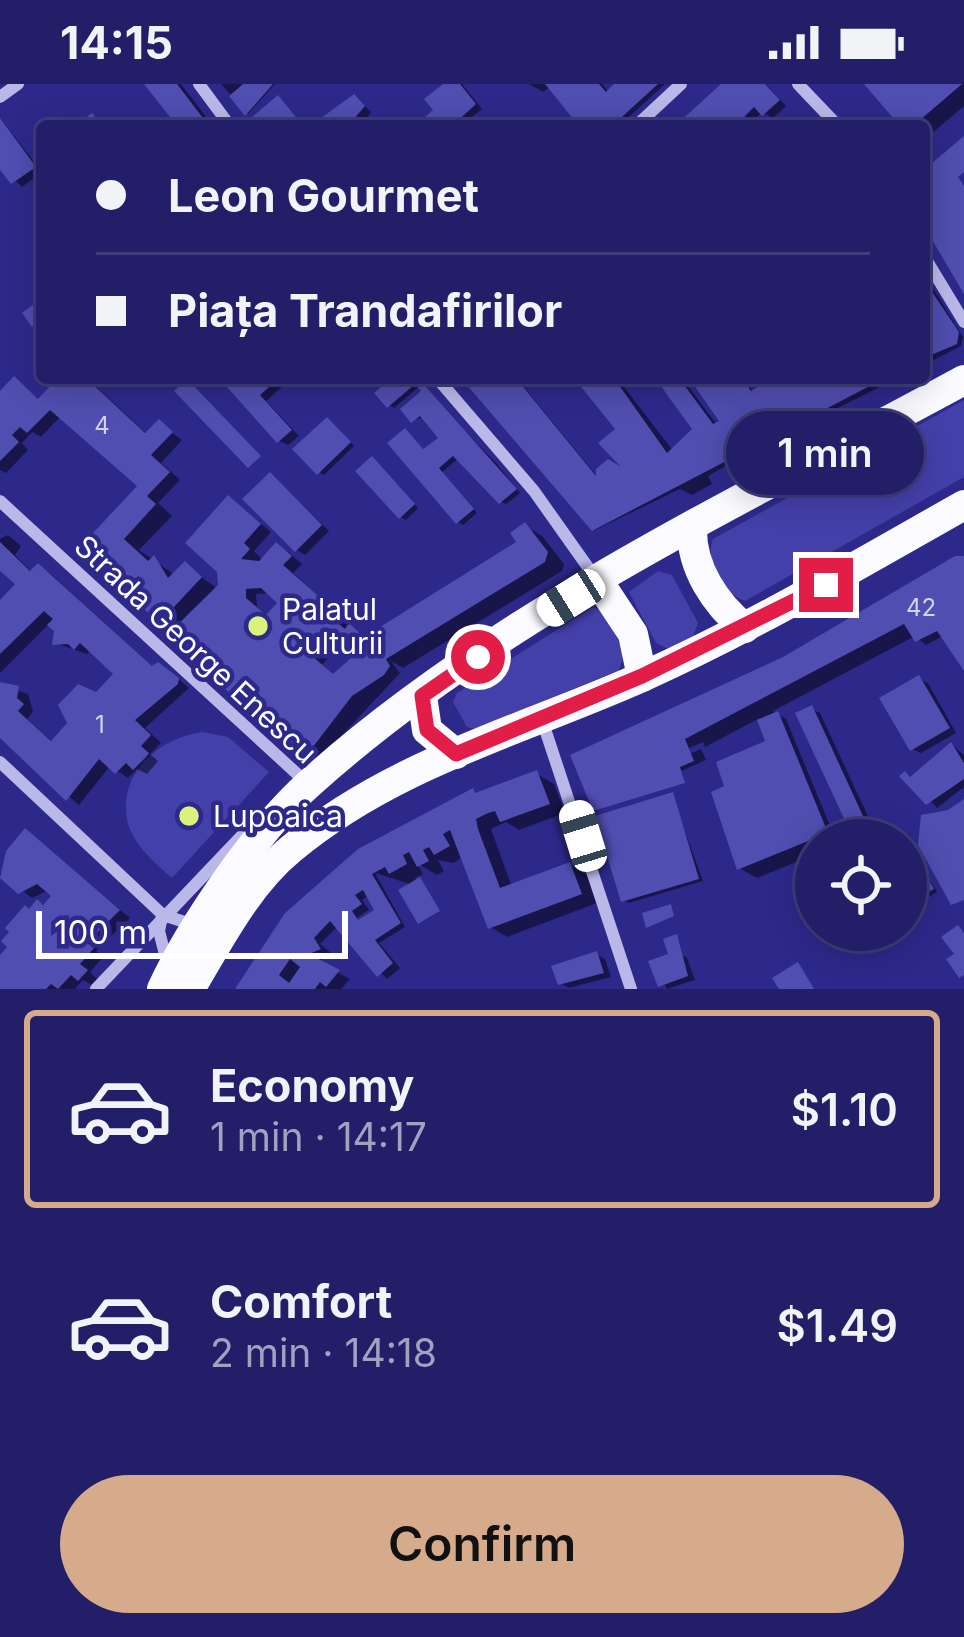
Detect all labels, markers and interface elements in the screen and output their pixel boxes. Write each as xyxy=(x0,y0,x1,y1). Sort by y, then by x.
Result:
text: 14:15 xyxy=(60,15,173,70)
text: Leon Gourmet xyxy=(168,168,479,223)
text: Piața Trandafirilor xyxy=(168,283,562,338)
house number: 4 xyxy=(94,411,110,440)
callout: 1 min xyxy=(727,411,925,495)
text: 1 min xyxy=(777,429,873,476)
street label: Strada George Enescu xyxy=(68,527,324,771)
route end xyxy=(799,558,853,612)
car xyxy=(531,564,611,632)
place label: Palatul Culturii xyxy=(282,591,383,661)
house number: 42 xyxy=(906,593,936,622)
marker: Palatul Culturii xyxy=(245,613,271,639)
route start xyxy=(451,630,505,684)
house number: 1 xyxy=(95,710,105,739)
car xyxy=(555,796,611,876)
place label: Lupoaica xyxy=(213,798,343,834)
marker: Lupoaica xyxy=(176,803,202,829)
map controls xyxy=(795,819,927,951)
button: locate xyxy=(795,819,927,951)
scale bar xyxy=(36,905,348,958)
text: 100 m xyxy=(54,912,147,952)
icon: car xyxy=(66,1055,174,1163)
text: Economy xyxy=(210,1058,414,1113)
text: $1.10 xyxy=(791,1082,898,1137)
text: 1 min · 14:17 xyxy=(210,1113,427,1160)
icon: car xyxy=(66,1271,174,1379)
text: Comfort xyxy=(210,1274,392,1329)
text: $1.49 xyxy=(777,1298,898,1353)
text: 2 min · 14:18 xyxy=(210,1329,437,1376)
button: Confirm xyxy=(60,1475,904,1613)

